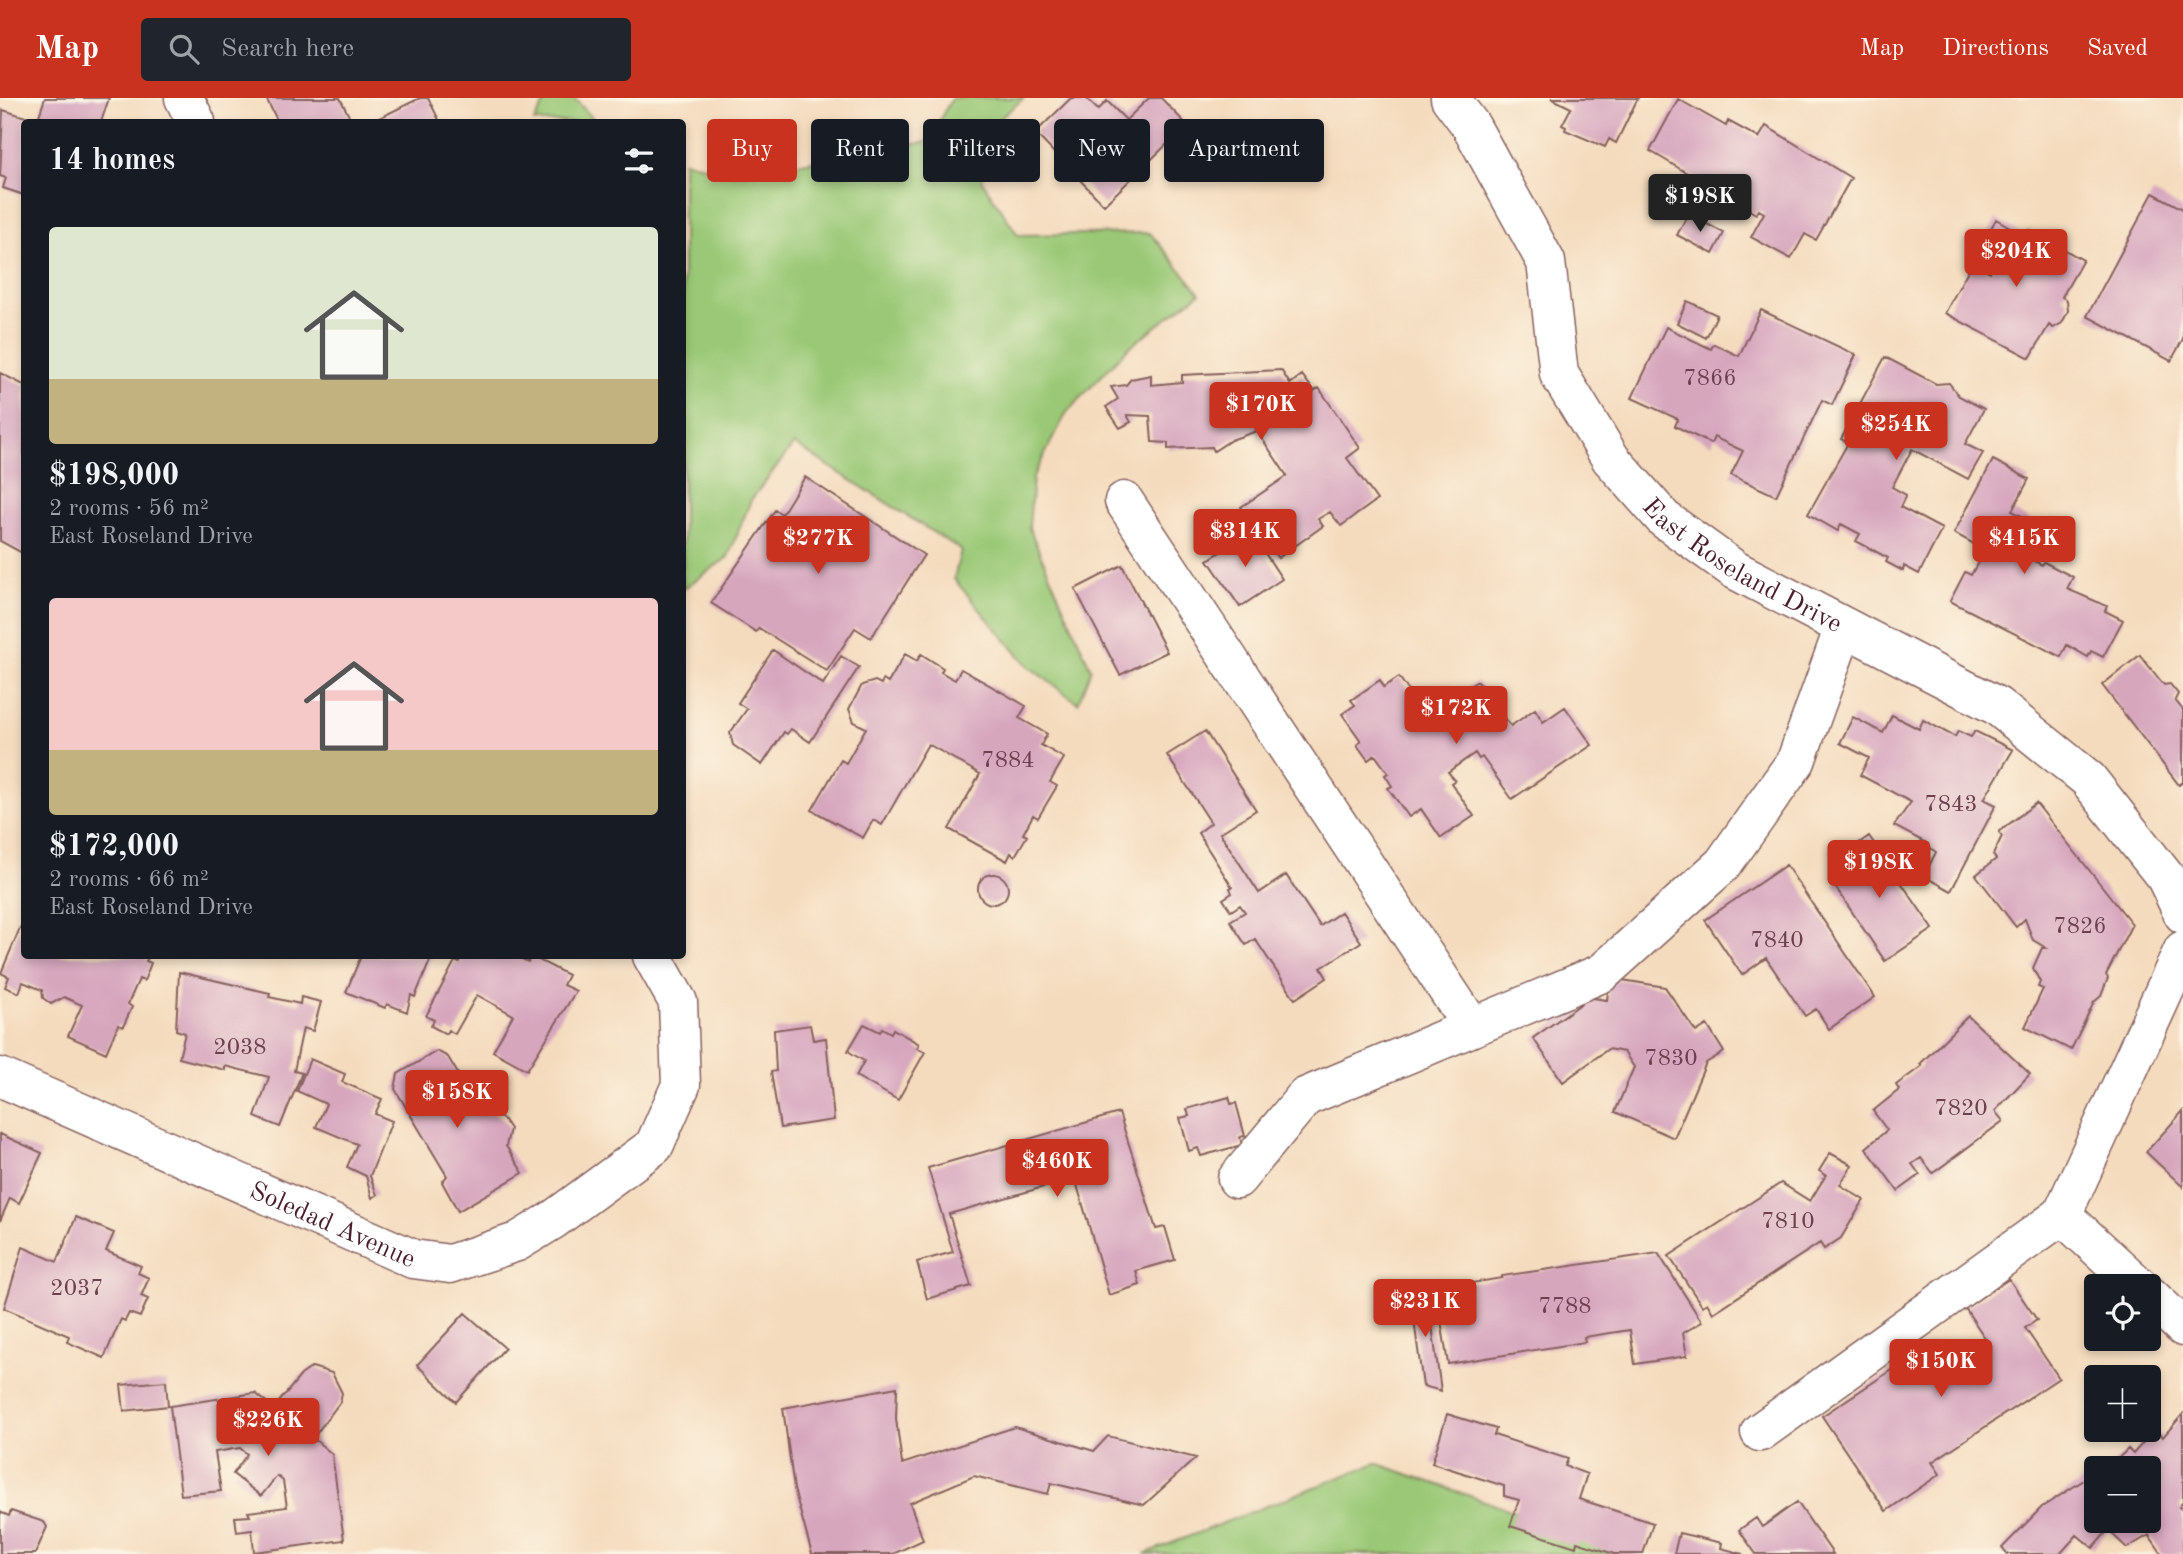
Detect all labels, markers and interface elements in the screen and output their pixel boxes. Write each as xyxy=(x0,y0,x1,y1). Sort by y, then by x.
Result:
search box xyxy=(141,18,631,81)
icon: search xyxy=(165,30,203,68)
text: Map xyxy=(35,33,99,66)
text: Search here xyxy=(221,36,354,62)
text: Map xyxy=(1860,37,1904,61)
text: Directions xyxy=(1942,37,2049,61)
text: Saved xyxy=(2087,37,2148,61)
chip: Buy xyxy=(707,119,797,182)
chip: Rent xyxy=(811,119,909,182)
chip: Filters xyxy=(923,119,1040,182)
chip: New xyxy=(1054,119,1150,182)
chip: Apartment xyxy=(1164,119,1324,182)
icon: filters xyxy=(620,142,658,180)
text: 14 homes xyxy=(49,146,175,176)
pin: $198K xyxy=(1651,174,1749,234)
text: $198K xyxy=(1664,185,1736,208)
pin: $204K xyxy=(1967,230,2065,289)
text: $204K xyxy=(1980,240,2052,263)
icon: home xyxy=(291,272,417,398)
house number: 7866 xyxy=(1683,367,1737,390)
pin: $170K xyxy=(1212,382,1310,442)
text: $170K xyxy=(1225,393,1297,416)
pin: $254K xyxy=(1847,402,1945,462)
text: $254K xyxy=(1860,413,1932,436)
text: $198,000 xyxy=(49,461,179,491)
street label: East Roseland Drive xyxy=(1637,494,1846,638)
text: 2 rooms · 56 m² xyxy=(49,497,209,520)
pin: $314K xyxy=(1196,510,1294,569)
pin: $277K xyxy=(769,517,867,576)
pin: $415K xyxy=(1975,517,2073,576)
text: $314K xyxy=(1209,520,1281,543)
text: East Roseland Drive xyxy=(49,525,253,548)
text: $277K xyxy=(782,527,854,550)
text: $415K xyxy=(1988,527,2060,550)
icon: home xyxy=(291,643,417,769)
pin: $172K xyxy=(1407,686,1505,746)
text: $172K xyxy=(1420,697,1492,720)
house number: 7884 xyxy=(981,749,1035,772)
house number: 7843 xyxy=(1924,793,1978,816)
text: $172,000 xyxy=(49,832,179,862)
pin: $198K xyxy=(1830,840,1928,900)
text: $198K xyxy=(1843,851,1915,874)
text: 2 rooms · 66 m² xyxy=(49,868,209,891)
text: East Roseland Drive xyxy=(49,896,253,919)
house number: 7826 xyxy=(2053,915,2107,938)
house number: 7840 xyxy=(1750,929,1804,952)
house number: 2038 xyxy=(213,1036,267,1059)
house number: 7830 xyxy=(1644,1047,1698,1070)
pin: $158K xyxy=(408,1070,506,1130)
text: $158K xyxy=(421,1081,493,1104)
house number: 7820 xyxy=(1934,1097,1988,1120)
pin: $460K xyxy=(1008,1140,1106,1199)
text: $460K xyxy=(1021,1150,1093,1173)
street label: Soledad Avenue xyxy=(246,1178,419,1273)
house number: 7810 xyxy=(1761,1210,1815,1233)
map controls xyxy=(2084,1274,2161,1533)
button: locate xyxy=(2084,1274,2161,1351)
house number: 2037 xyxy=(50,1277,104,1300)
pin: $231K xyxy=(1376,1280,1474,1339)
text: $231K xyxy=(1389,1290,1461,1313)
house number: 7788 xyxy=(1538,1295,1592,1318)
pin: $150K xyxy=(1892,1340,1990,1399)
text: $150K xyxy=(1905,1350,1977,1373)
button: + xyxy=(2084,1365,2161,1442)
pin: $226K xyxy=(219,1398,317,1458)
text: $226K xyxy=(232,1409,304,1432)
button: − xyxy=(2084,1456,2161,1533)

